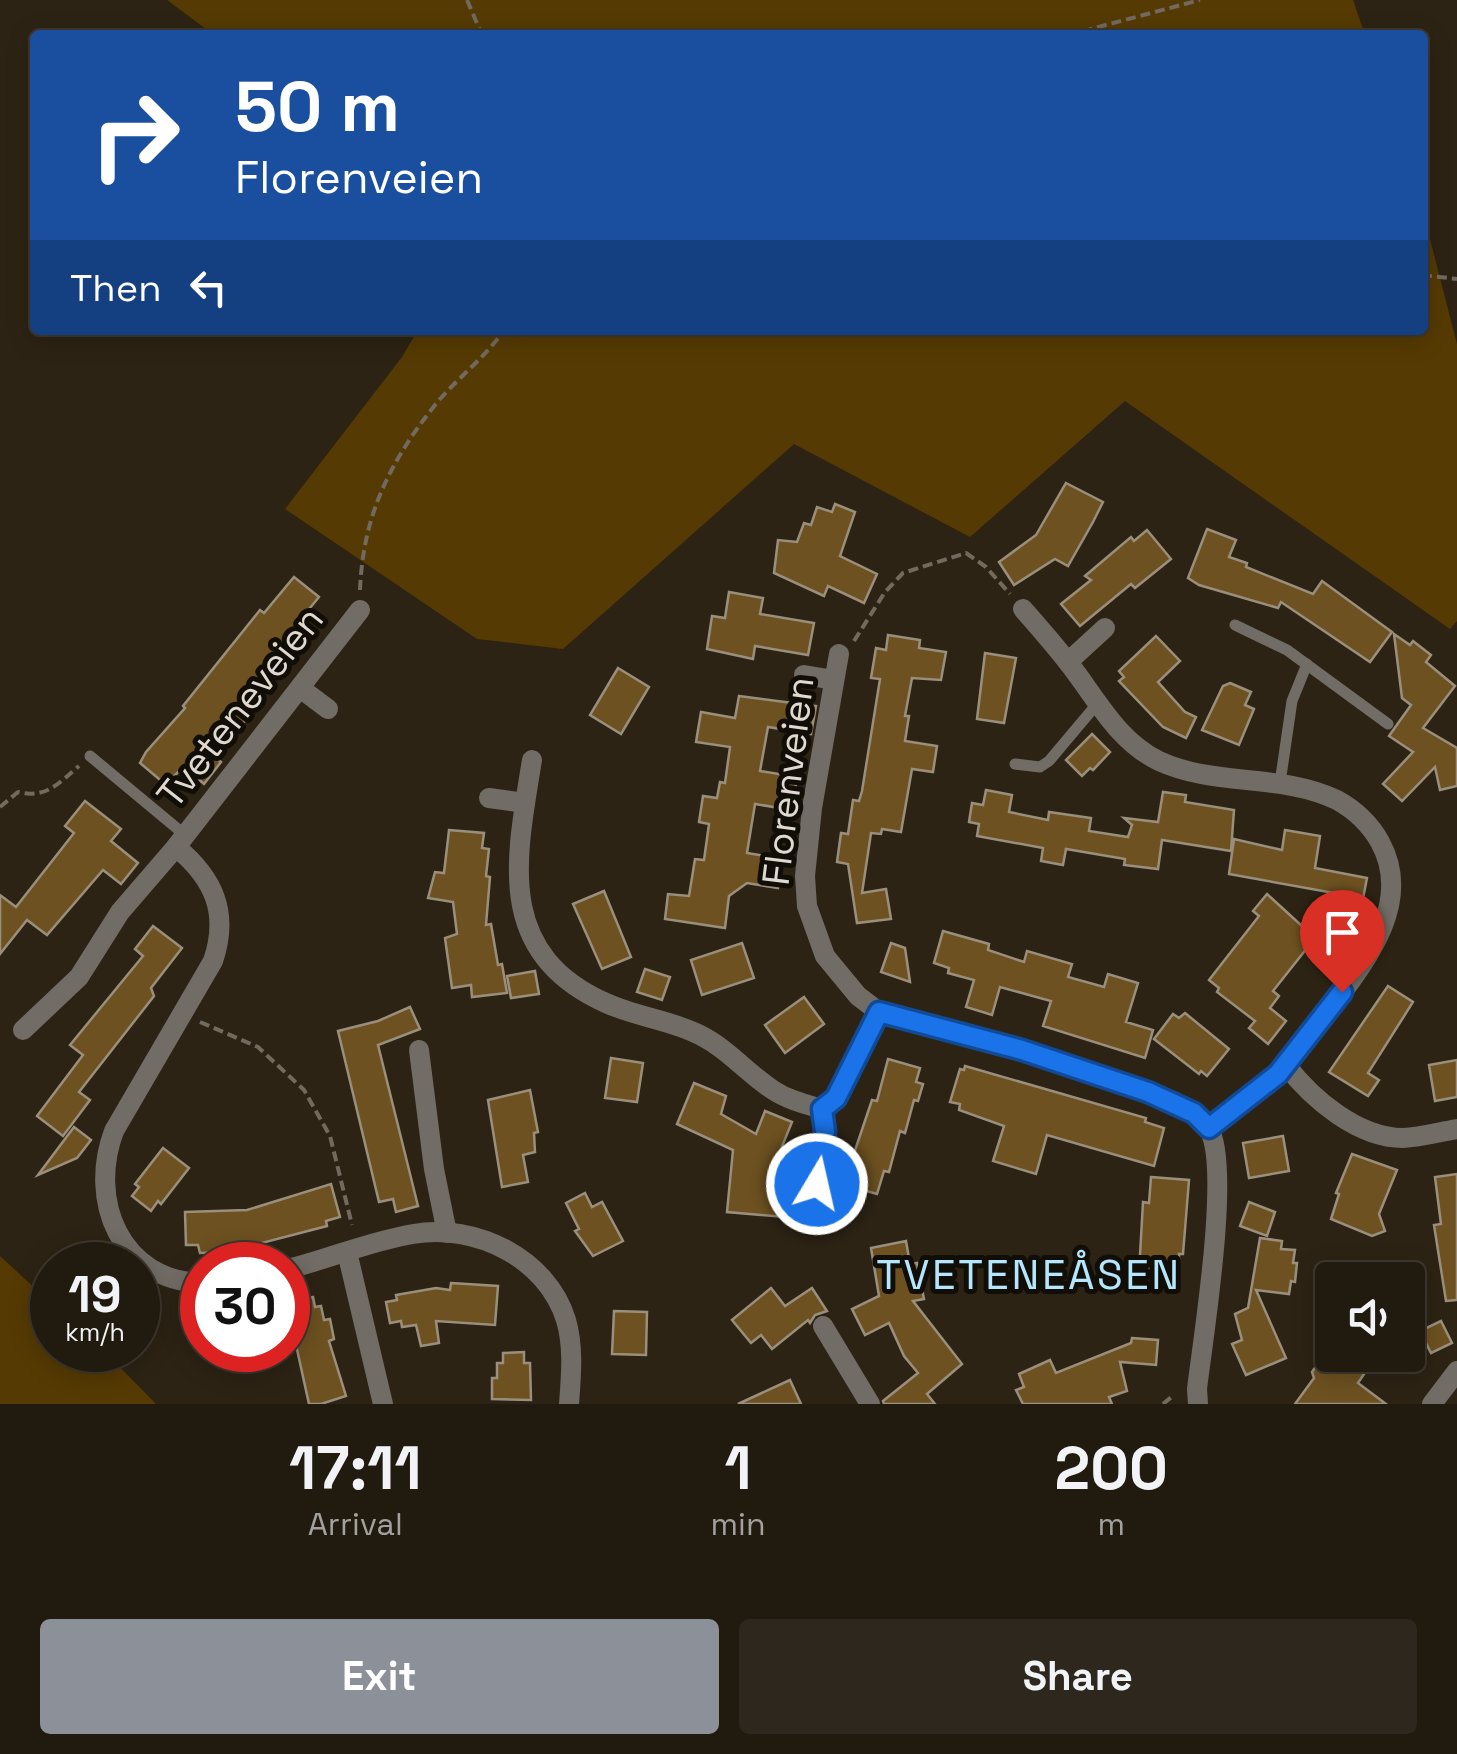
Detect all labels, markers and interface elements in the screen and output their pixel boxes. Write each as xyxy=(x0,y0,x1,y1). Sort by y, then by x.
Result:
text: 50 m xyxy=(235,62,400,151)
icon: right xyxy=(70,70,200,200)
text: Florenveien xyxy=(235,149,483,206)
icon: left xyxy=(181,260,236,315)
text: Then xyxy=(70,264,161,312)
street label: Tveteneveien xyxy=(146,597,334,817)
street label: Florenveien xyxy=(751,674,825,888)
pin xyxy=(1300,890,1385,993)
icon: arrive xyxy=(1315,905,1370,960)
position arrow xyxy=(765,1132,869,1236)
speed limit sign: 30 xyxy=(180,1242,310,1372)
district label: TVETENEÅSEN xyxy=(876,1248,1182,1301)
map controls xyxy=(1315,1262,1425,1372)
button: sound xyxy=(1315,1262,1425,1372)
text: 19 xyxy=(68,1263,122,1327)
text: km/h xyxy=(65,1316,125,1348)
text: 17:11 xyxy=(289,1430,422,1507)
text: 1 xyxy=(724,1430,752,1507)
text: 200 xyxy=(1055,1430,1168,1507)
text: Arrival xyxy=(308,1504,403,1544)
text: min xyxy=(711,1504,766,1544)
text: m xyxy=(1098,1504,1125,1544)
button: Exit xyxy=(40,1619,719,1734)
button: Share xyxy=(739,1619,1417,1734)

